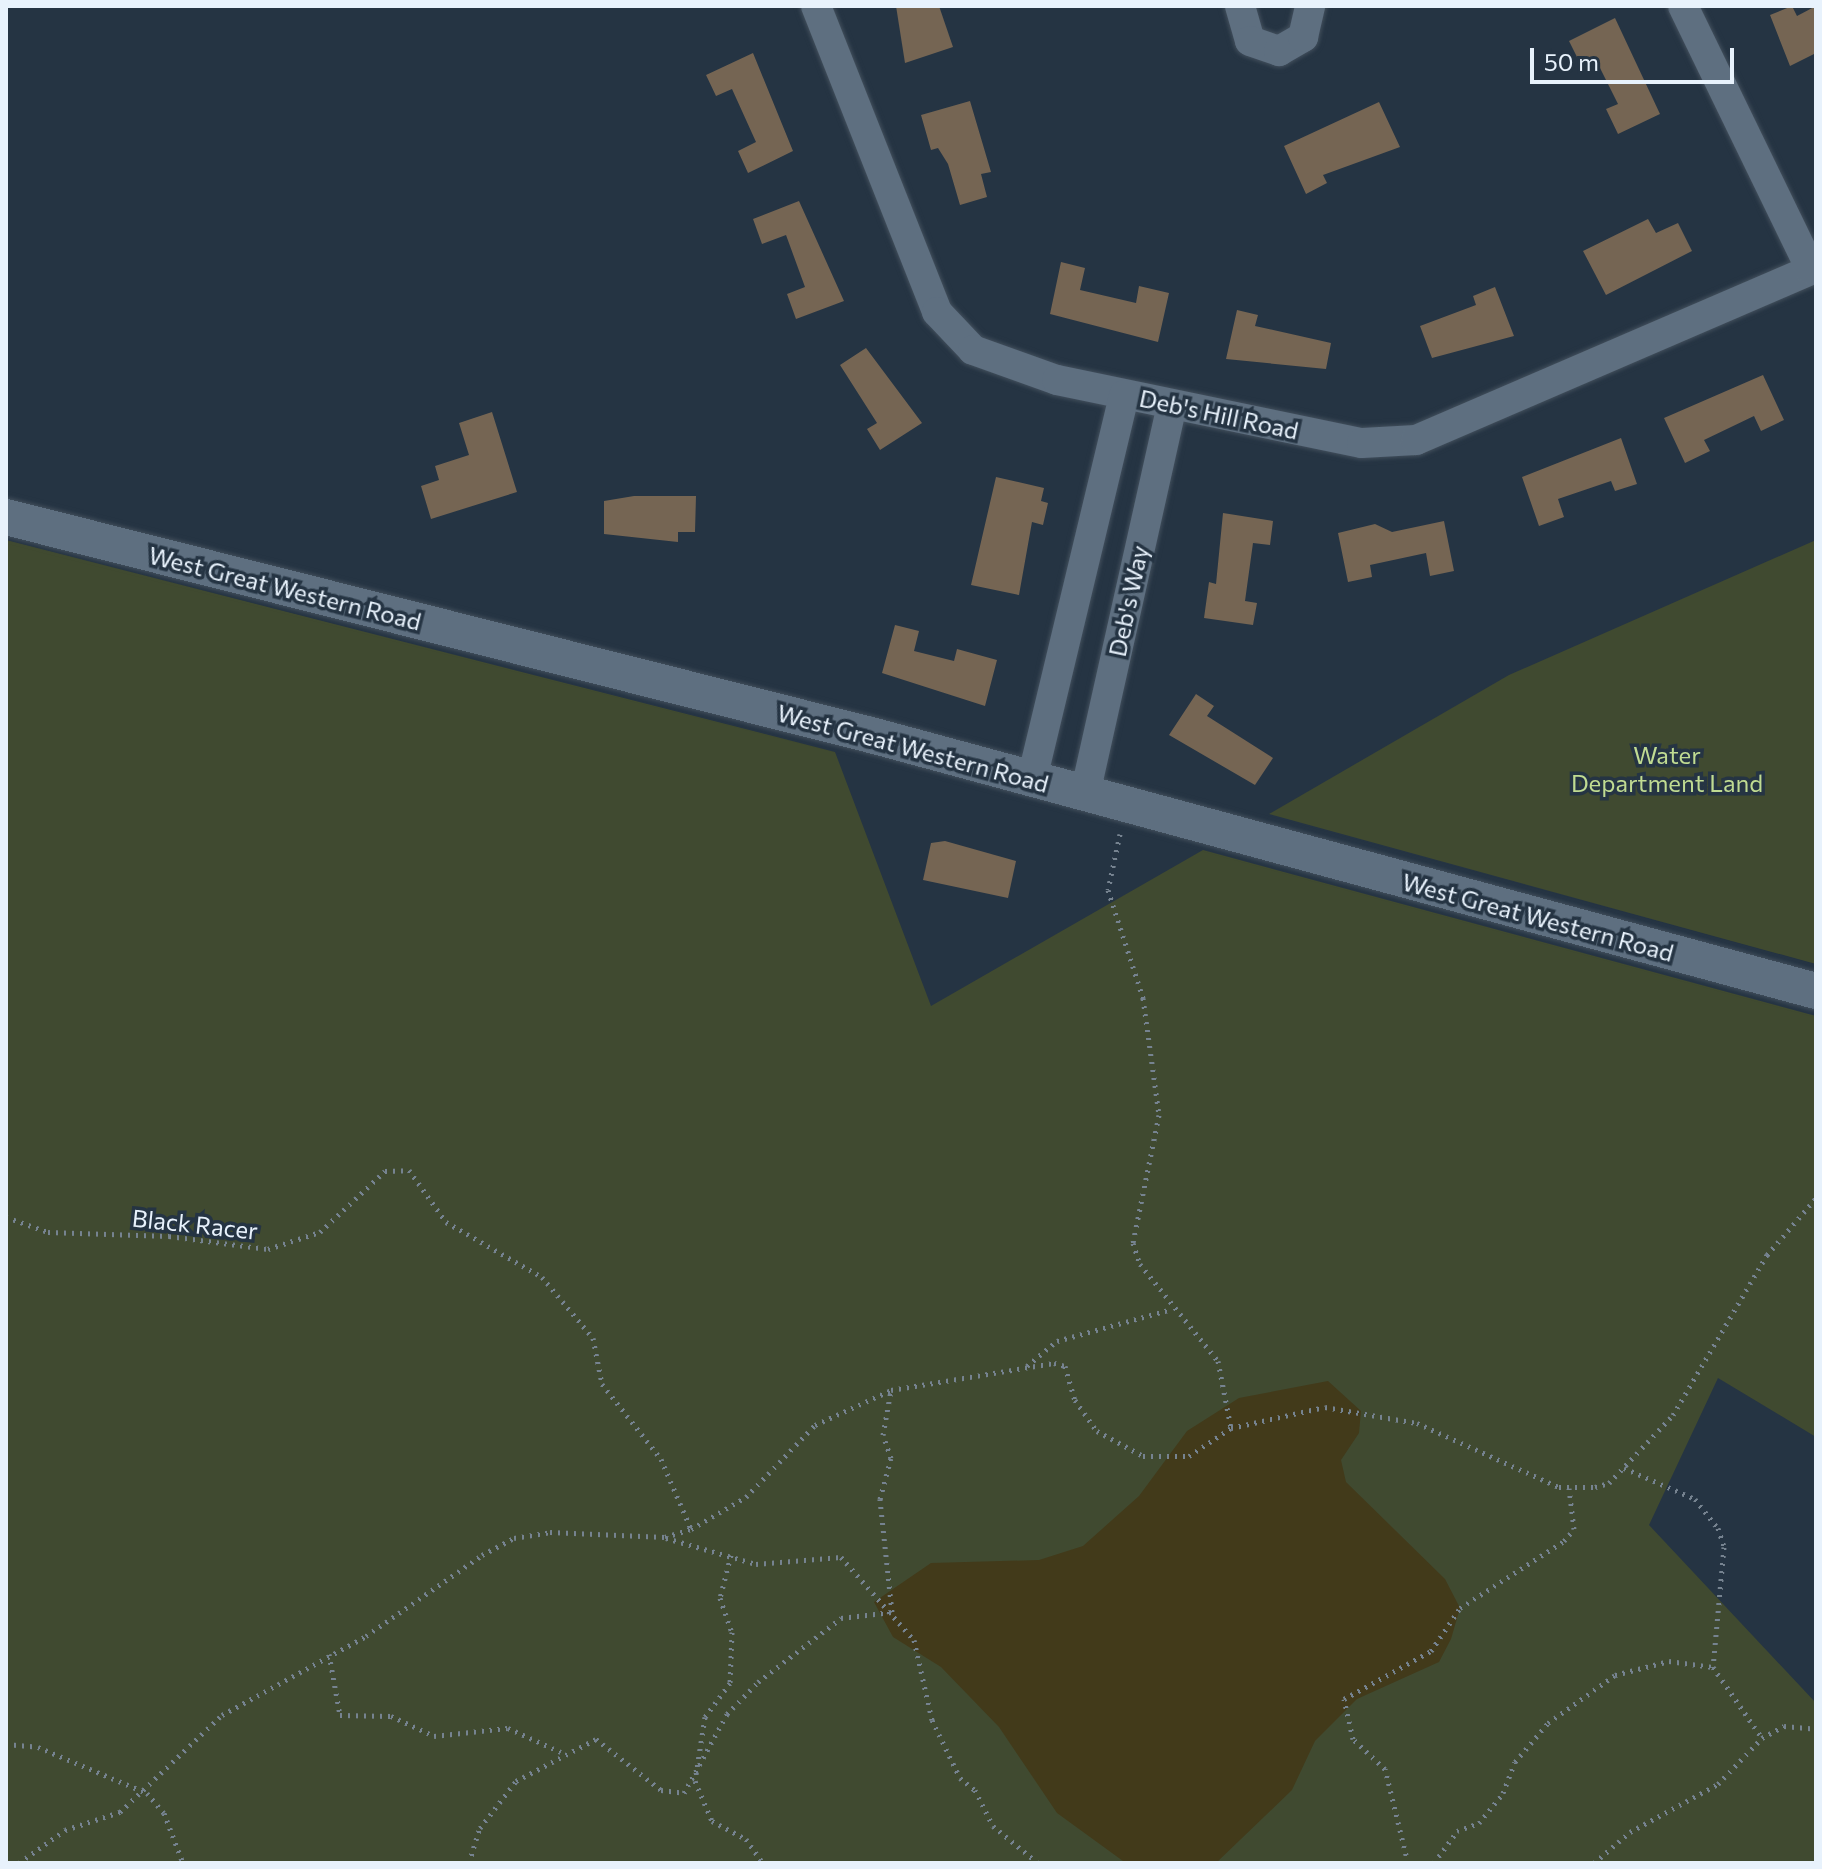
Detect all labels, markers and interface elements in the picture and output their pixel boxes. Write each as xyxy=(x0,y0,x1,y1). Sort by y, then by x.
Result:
scale bar xyxy=(1534,32,1738,82)
text: 50 m xyxy=(1544,47,1599,76)
street label: Deb's Hill Road xyxy=(1137,383,1301,445)
street label: West Great Western Road xyxy=(146,540,424,636)
street label: Deb's Way xyxy=(1102,543,1154,659)
street label: West Great Western Road xyxy=(774,698,1052,798)
park label: Water Department Land xyxy=(1571,741,1763,797)
street label: West Great Western Road xyxy=(1399,867,1677,967)
street label: Black Racer xyxy=(131,1203,259,1245)

